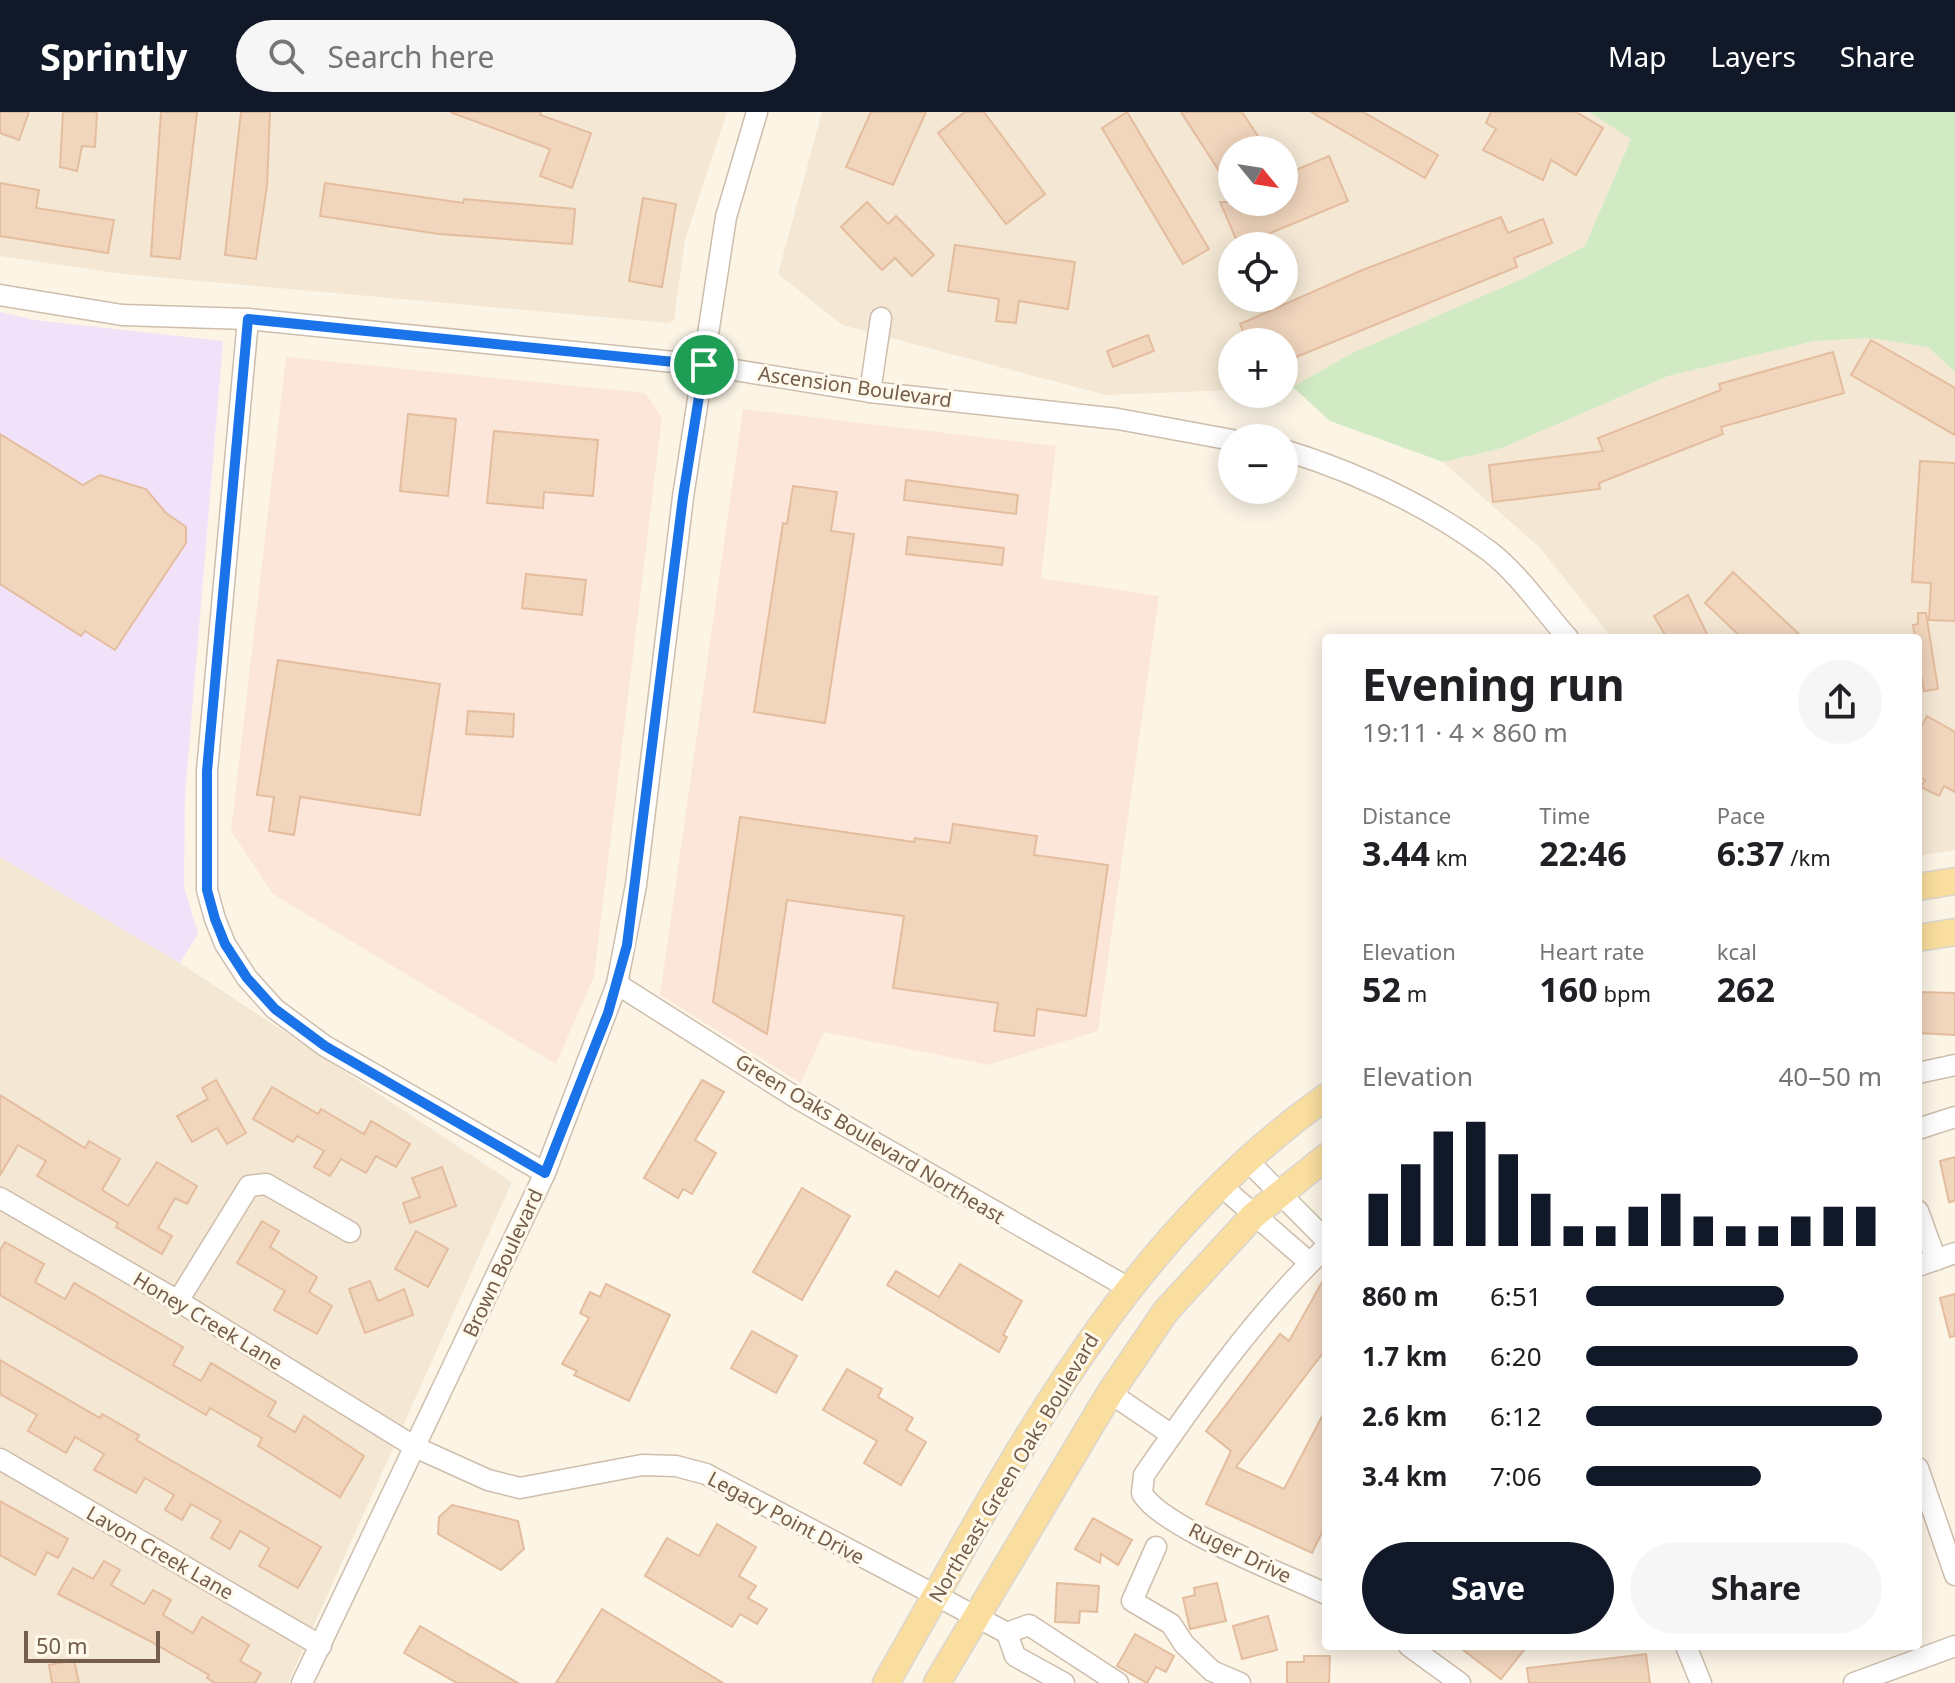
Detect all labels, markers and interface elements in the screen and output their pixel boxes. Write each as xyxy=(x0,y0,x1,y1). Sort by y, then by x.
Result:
search box xyxy=(236,20,796,92)
text: Sprintly xyxy=(40,30,188,82)
icon: search xyxy=(264,34,308,78)
text: Search here xyxy=(328,36,494,77)
text: Map xyxy=(1608,37,1666,75)
text: Layers xyxy=(1710,37,1796,75)
text: Share xyxy=(1840,37,1915,75)
north arrow xyxy=(1218,136,1298,216)
map controls xyxy=(1218,136,1298,504)
button: locate xyxy=(1218,232,1298,312)
button: + xyxy=(1218,328,1298,408)
pin xyxy=(670,331,738,399)
icon: arrive xyxy=(682,343,726,387)
street label: Ascension Boulevard xyxy=(757,360,954,413)
button: − xyxy=(1218,424,1298,504)
text: Evening run xyxy=(1362,654,1625,714)
button: share xyxy=(1798,660,1882,744)
text: 19:11 · 4 × 860 m xyxy=(1362,714,1568,750)
text: Distance xyxy=(1362,800,1451,830)
text: Time xyxy=(1539,800,1590,830)
text: Pace xyxy=(1717,800,1765,830)
text: 3.44 xyxy=(1362,830,1430,876)
text: 22:46 xyxy=(1539,830,1627,876)
text: 6:37 xyxy=(1717,830,1785,876)
text: km xyxy=(1430,842,1468,872)
text: /km xyxy=(1785,842,1831,872)
text: Elevation xyxy=(1362,936,1456,966)
text: Heart rate xyxy=(1539,936,1644,966)
text: kcal xyxy=(1717,936,1757,966)
text: 52 xyxy=(1362,966,1401,1012)
text: 160 xyxy=(1539,966,1598,1012)
text: 262 xyxy=(1717,966,1775,1012)
text: m xyxy=(1401,978,1427,1008)
text: bpm xyxy=(1598,978,1651,1008)
street label: Green Oaks Boulevard Northeast xyxy=(731,1047,1010,1230)
text: Elevation xyxy=(1362,1058,1473,1094)
text: 40–50 m xyxy=(1778,1058,1882,1094)
street label: Brown Boulevard xyxy=(456,1184,549,1341)
street label: Honey Creek Lane xyxy=(129,1265,288,1376)
text: 860 m xyxy=(1362,1278,1439,1314)
text: 6:51 xyxy=(1490,1278,1542,1314)
street label: Northeast Green Oaks Boulevard xyxy=(922,1328,1105,1607)
text: 1.7 km xyxy=(1362,1338,1447,1374)
text: 6:20 xyxy=(1490,1338,1542,1374)
text: 2.6 km xyxy=(1362,1398,1447,1434)
text: 6:12 xyxy=(1490,1398,1542,1434)
text: 3.4 km xyxy=(1362,1458,1447,1494)
text: 7:06 xyxy=(1490,1458,1542,1494)
street label: Legacy Point Drive xyxy=(703,1465,869,1570)
street label: Lavon Creek Lane xyxy=(82,1499,239,1606)
street label: Ruger Drive xyxy=(1184,1516,1296,1589)
button: Save xyxy=(1362,1542,1614,1634)
button: Share xyxy=(1630,1542,1882,1634)
scale bar xyxy=(24,1627,160,1663)
text: 50 m xyxy=(36,1630,87,1660)

